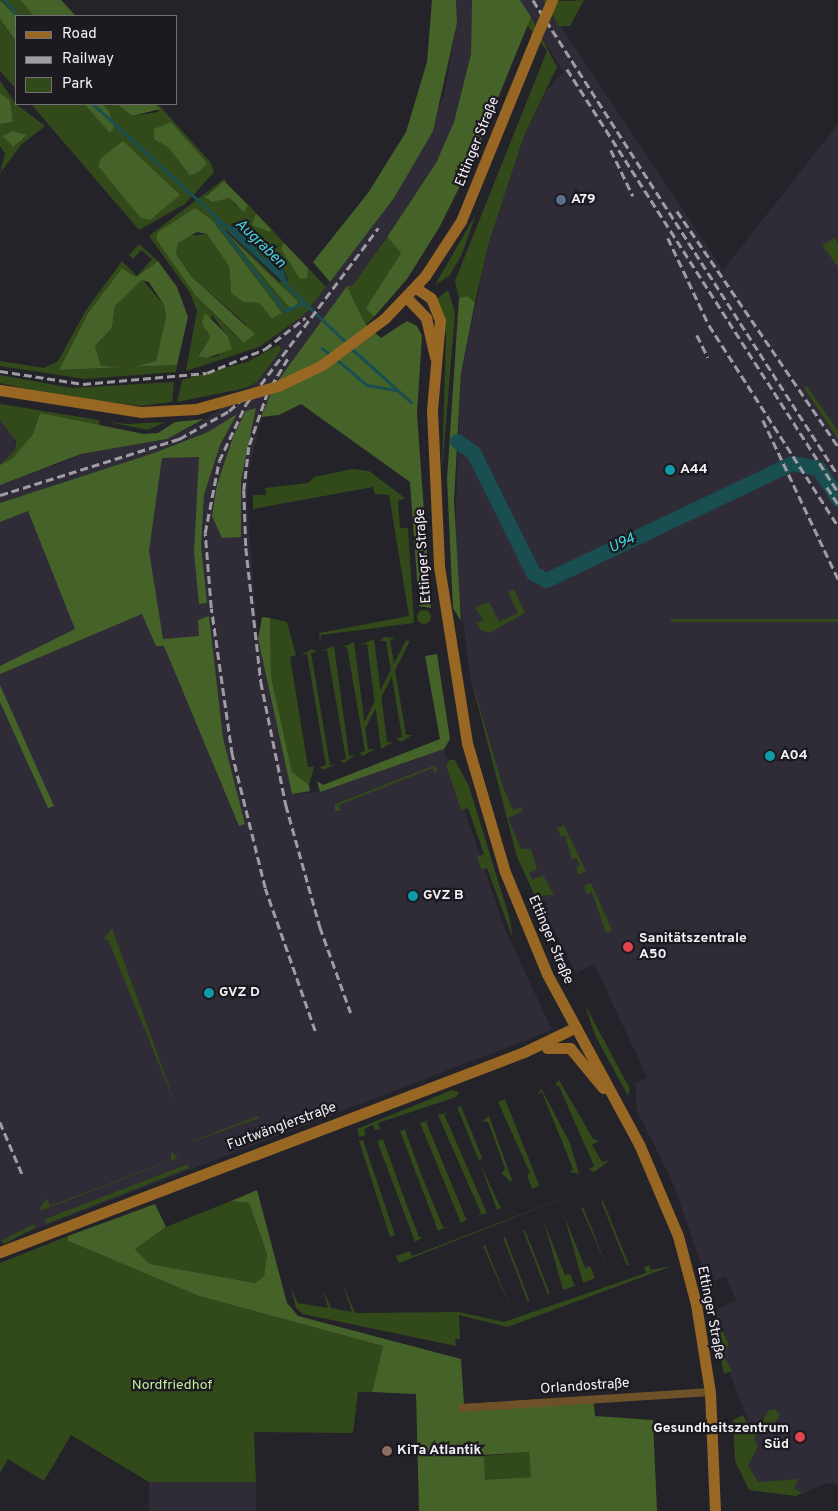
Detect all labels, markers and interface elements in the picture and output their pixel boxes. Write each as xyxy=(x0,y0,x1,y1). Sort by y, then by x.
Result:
legend xyxy=(15,15,178,105)
text: Road xyxy=(62,25,97,44)
text: Railway xyxy=(62,50,114,69)
text: Park xyxy=(62,75,93,94)
street label: Ettinger Straße xyxy=(452,95,504,189)
place label: A79 xyxy=(571,192,596,208)
marker: A79 xyxy=(555,194,567,206)
water label: Augraben xyxy=(231,216,289,272)
place label: A44 xyxy=(680,462,708,478)
marker: A44 xyxy=(664,464,676,476)
street label: Ettinger Straße xyxy=(412,508,436,604)
water label: U94 xyxy=(606,530,638,558)
place label: A04 xyxy=(780,748,808,764)
marker: A04 xyxy=(764,750,776,762)
place label: GVZ B xyxy=(423,888,464,904)
marker: GVZ B xyxy=(407,890,419,902)
street label: Ettinger Straße xyxy=(524,893,576,987)
place label: Sanitätszentrale A50 xyxy=(639,931,747,964)
marker: Sanitätszentrale A50 xyxy=(621,940,635,954)
place label: GVZ D xyxy=(219,985,260,1001)
marker: GVZ D xyxy=(203,987,215,999)
street label: Furtwänglerstraße xyxy=(225,1099,339,1155)
street label: Ettinger Straße xyxy=(693,1265,727,1361)
street label: Orlandostraße xyxy=(540,1376,630,1398)
park label: Nordfriedhof xyxy=(132,1378,212,1394)
place label: Gesundheitszentrum Süd xyxy=(653,1421,789,1454)
marker: Gesundheitszentrum Süd xyxy=(793,1430,807,1444)
place label: KiTa Atlantik xyxy=(397,1443,482,1459)
marker: KiTa Atlantik xyxy=(381,1445,393,1457)

